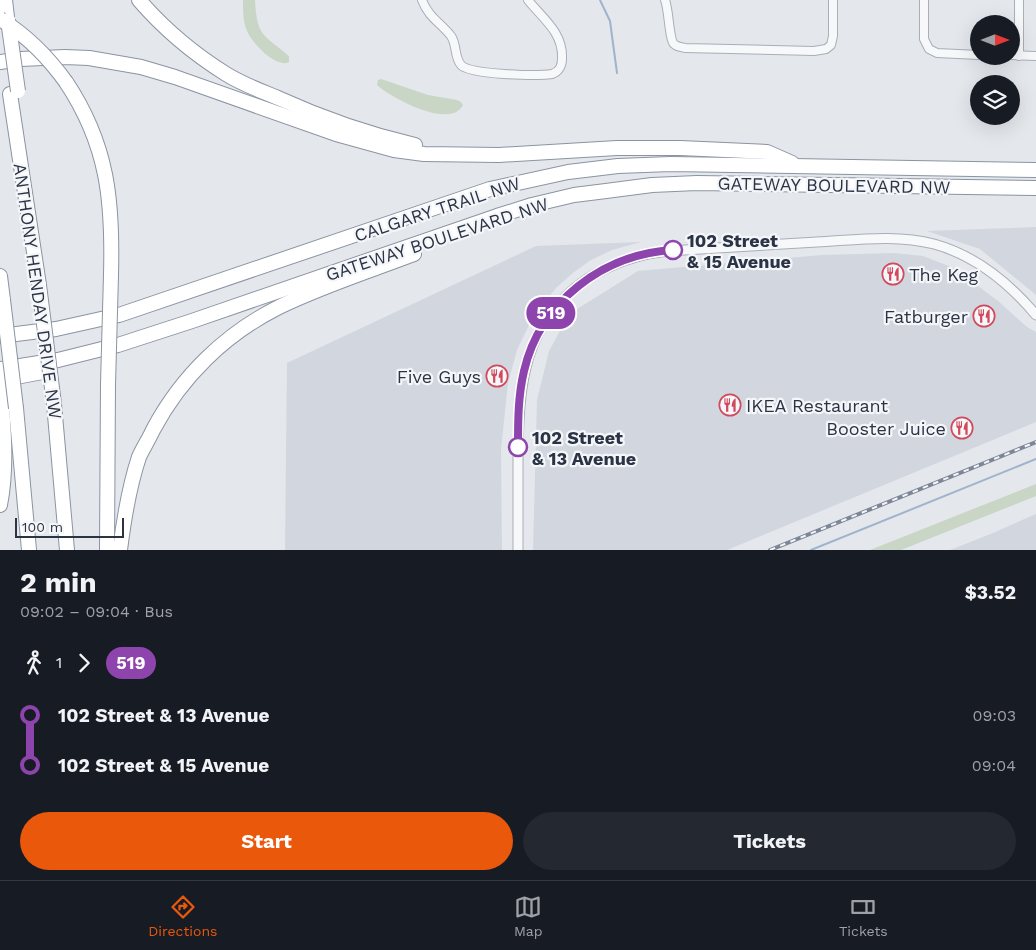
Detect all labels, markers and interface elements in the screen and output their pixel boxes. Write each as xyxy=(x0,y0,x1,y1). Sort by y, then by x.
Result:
north arrow xyxy=(970,15,1020,65)
map controls xyxy=(970,15,1020,125)
button: layers xyxy=(970,75,1020,125)
street label: ANTHONY HENDAY DRIVE NW xyxy=(10,162,66,420)
street label: CALGARY TRAIL NW xyxy=(351,172,523,246)
street label: GATEWAY BOULEVARD NW xyxy=(717,172,951,198)
street label: GATEWAY BOULEVARD NW xyxy=(323,193,551,285)
place label: 102 Street & 15 Avenue xyxy=(687,230,791,272)
marker: 102 Street & 15 Avenue xyxy=(663,240,683,260)
restaurant icon: The Keg xyxy=(881,262,905,286)
place label: The Keg xyxy=(909,264,979,285)
line badge: 519 xyxy=(522,297,580,329)
text: 519 xyxy=(536,302,566,323)
restaurant icon: Fatburger xyxy=(972,304,996,328)
place label: Fatburger xyxy=(884,306,968,327)
restaurant icon: Five Guys xyxy=(485,364,509,388)
place label: Five Guys xyxy=(397,366,481,387)
restaurant icon: IKEA Restaurant xyxy=(718,393,742,417)
place label: IKEA Restaurant xyxy=(746,395,889,416)
restaurant icon: Booster Juice xyxy=(950,416,974,440)
place label: Booster Juice xyxy=(826,418,946,439)
place label: 102 Street & 13 Avenue xyxy=(532,427,636,469)
marker: 102 Street & 13 Avenue xyxy=(508,437,528,457)
scale bar xyxy=(15,515,124,538)
text: 100 m xyxy=(22,519,63,535)
text: 2 min xyxy=(20,566,97,599)
text: $3.52 xyxy=(965,581,1016,604)
text: 09:02 – 09:04 · Bus xyxy=(20,602,173,621)
icon: walk xyxy=(20,649,48,677)
icon: forward xyxy=(70,649,98,677)
text: 519 xyxy=(116,652,146,673)
text: 1 xyxy=(56,653,62,672)
text: 102 Street & 13 Avenue xyxy=(58,704,269,727)
text: 09:03 xyxy=(972,706,1016,725)
text: 102 Street & 15 Avenue xyxy=(58,754,269,777)
text: 09:04 xyxy=(972,756,1016,775)
button: Start xyxy=(20,812,513,870)
button: Tickets xyxy=(523,812,1016,870)
tab: Directions xyxy=(148,893,217,939)
tab: Map xyxy=(514,893,543,939)
tab: Tickets xyxy=(839,893,888,939)

